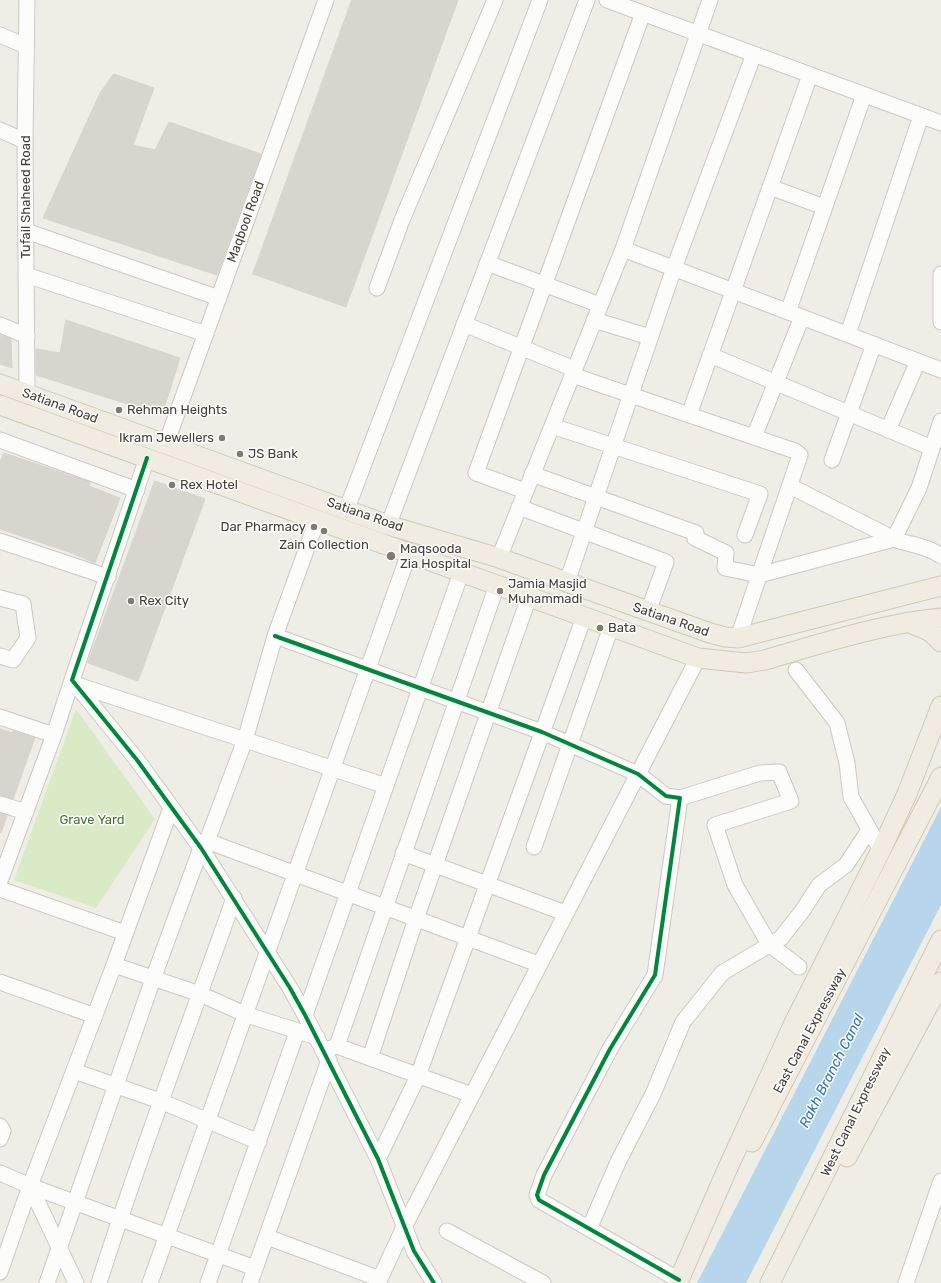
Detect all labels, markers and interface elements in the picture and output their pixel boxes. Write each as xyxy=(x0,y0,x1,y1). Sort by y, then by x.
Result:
street label: Tufail Shaheed Road xyxy=(18,135,34,259)
street label: Maqbool Road xyxy=(224,179,268,265)
street label: Satiana Road xyxy=(20,385,100,427)
place label: Rehman Heights xyxy=(127,402,227,418)
marker: Rehman Heights xyxy=(114,405,124,415)
place label: Ikram Jewellers xyxy=(119,430,214,446)
marker: Ikram Jewellers xyxy=(217,433,227,443)
place label: JS Bank xyxy=(248,446,298,462)
marker: JS Bank xyxy=(235,449,245,459)
place label: Rex Hotel xyxy=(180,477,238,493)
marker: Rex Hotel xyxy=(167,480,177,490)
street label: Satiana Road xyxy=(325,495,405,535)
place label: Dar Pharmacy xyxy=(220,519,306,535)
marker: Dar Pharmacy xyxy=(309,522,319,532)
marker: Zain Collection xyxy=(319,526,329,536)
place label: Zain Collection xyxy=(279,537,369,553)
place label: Maqsooda Zia Hospital xyxy=(400,541,471,572)
marker: Maqsooda Zia Hospital xyxy=(385,550,397,562)
place label: Jamia Masjid Muhammadi xyxy=(508,576,587,607)
marker: Jamia Masjid Muhammadi xyxy=(495,586,505,596)
place label: Rex City xyxy=(139,593,189,609)
marker: Rex City xyxy=(126,596,136,606)
street label: Satiana Road xyxy=(631,600,711,640)
place label: Bata xyxy=(608,620,636,636)
marker: Bata xyxy=(595,623,605,633)
park label: Grave Yard xyxy=(59,812,125,828)
street label: East Canal Expressway xyxy=(770,966,850,1096)
water label: Rakh Branch Canal xyxy=(796,1011,868,1131)
street label: West Canal Expressway xyxy=(818,1045,894,1179)

